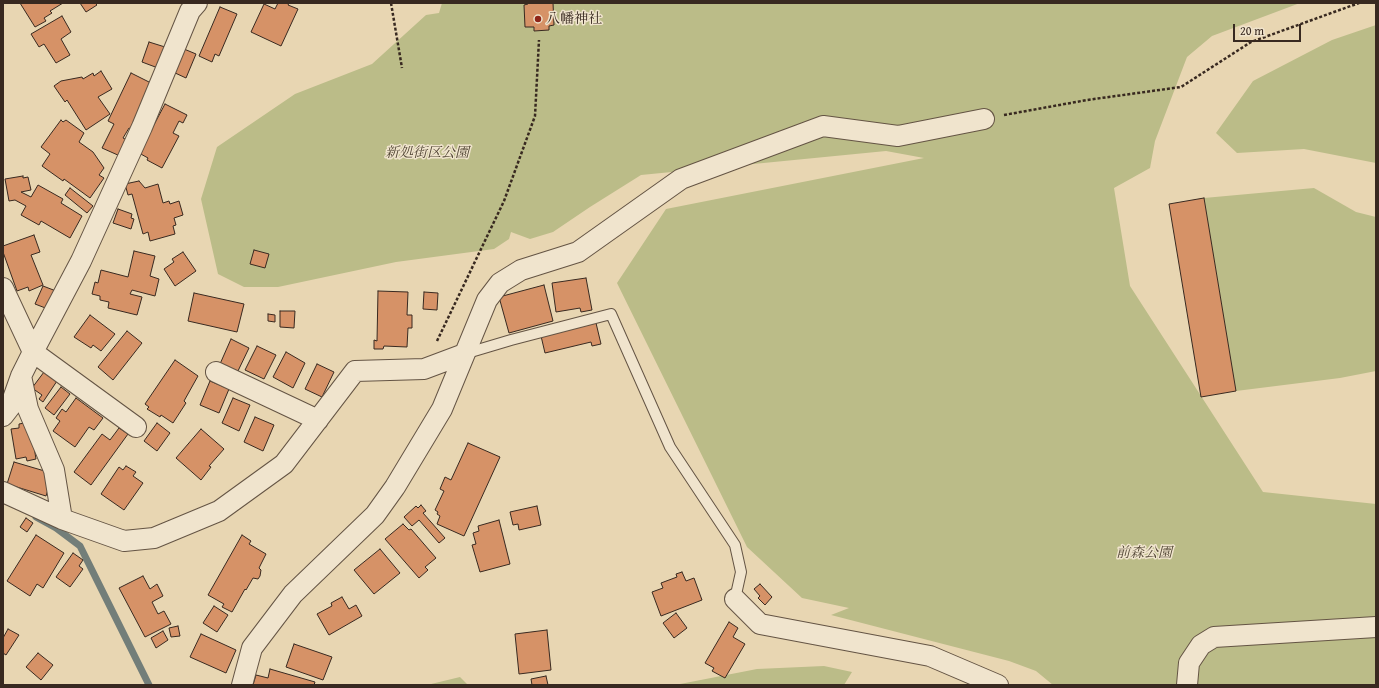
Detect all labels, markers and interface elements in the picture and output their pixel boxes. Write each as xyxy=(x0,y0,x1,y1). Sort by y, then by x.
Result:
place label: 八幡神社 xyxy=(546,11,602,27)
marker: 八幡神社 xyxy=(533,14,543,24)
scale bar xyxy=(1235,16,1303,42)
text: 20 m xyxy=(1240,22,1264,39)
park label: 新処街区公園 xyxy=(385,145,469,161)
park label: 前森公園 xyxy=(1116,545,1172,561)

